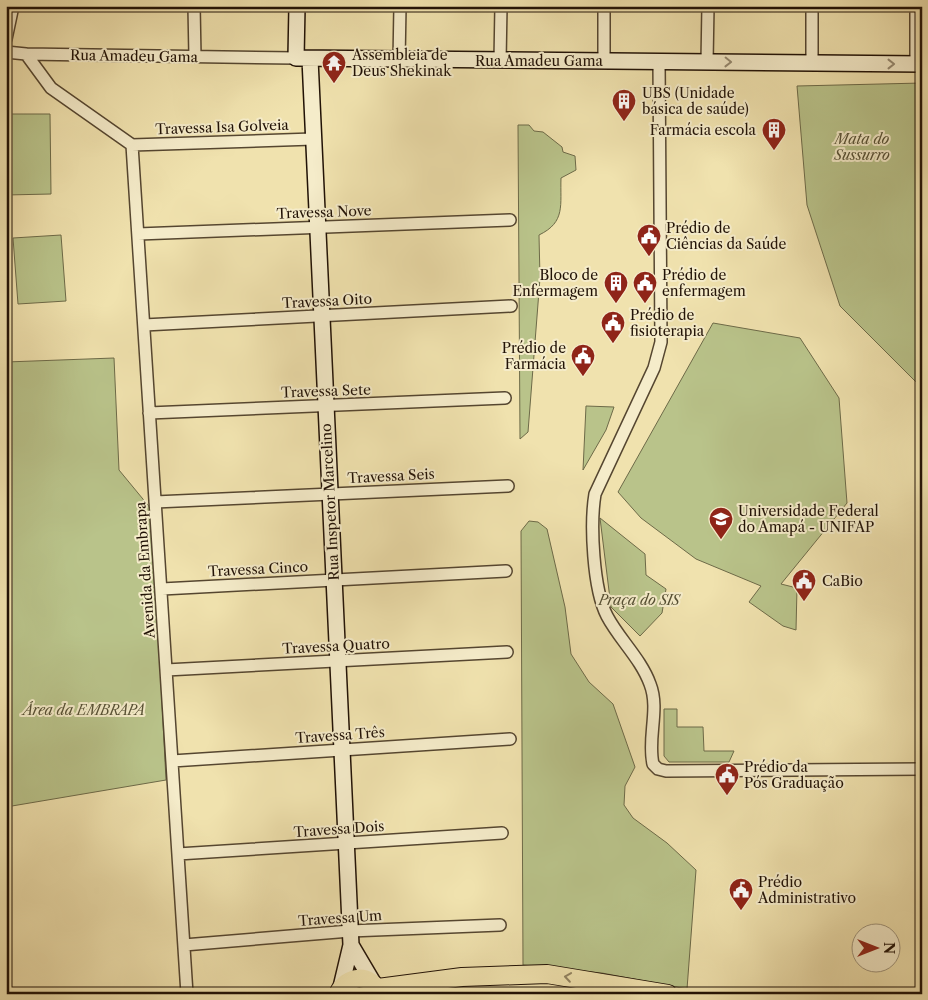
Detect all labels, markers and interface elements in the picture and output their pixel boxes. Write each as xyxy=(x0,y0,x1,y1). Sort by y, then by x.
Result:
street label: Rua Amadeu Gama xyxy=(70,46,199,66)
place label: Assembleia de Deus Shekinak xyxy=(351,46,452,80)
temple icon: Assembleia de Deus Shekinak xyxy=(321,50,347,84)
street label: Rua Amadeu Gama xyxy=(475,52,604,70)
one-way arrow xyxy=(724,57,732,67)
one-way arrow xyxy=(887,59,895,69)
place label: UBS (Unidade básica de saúde) xyxy=(642,84,749,118)
building icon: UBS (Unidade básica de saúde) xyxy=(611,88,637,122)
street label: Travessa Isa Golveia xyxy=(155,116,290,138)
building icon: Farmácia escola xyxy=(761,117,787,151)
place label: Farmácia escola xyxy=(650,121,757,139)
park label: Mata do Sussurro xyxy=(833,130,890,164)
street label: Travessa Nove xyxy=(276,201,372,223)
place label: Prédio de Ciências da Saúde xyxy=(666,219,787,253)
public building icon: Prédio de Ciências da Saúde xyxy=(636,223,662,257)
place label: Bloco de Enfermagem xyxy=(512,266,598,300)
place label: Prédio de enfermagem xyxy=(662,266,746,300)
building icon: Bloco de Enfermagem xyxy=(603,270,629,304)
public building icon: Prédio de enfermagem xyxy=(632,270,658,304)
street label: Travessa Oito xyxy=(282,290,372,312)
place label: Prédio de fisioterapia xyxy=(630,306,705,340)
public building icon: Prédio de fisioterapia xyxy=(600,310,626,344)
place label: Prédio de Farmácia xyxy=(502,339,567,373)
public building icon: Prédio de Farmácia xyxy=(570,343,596,377)
street label: Travessa Sete xyxy=(281,380,371,402)
street label: Rua Inspetor Marcelino xyxy=(317,423,343,581)
street label: Travessa Seis xyxy=(347,465,435,487)
street label: Avenida da Embrapa xyxy=(131,500,159,640)
place label: Universidade Federal do Amapá - UNIFAP xyxy=(738,502,879,536)
school or university icon: Universidade Federal do Amapá - UNIFAP xyxy=(708,506,734,540)
street label: Travessa Cinco xyxy=(207,557,309,581)
public building icon: CaBio xyxy=(791,568,817,602)
place label: CaBio xyxy=(822,572,863,590)
park label: Praça do SIS xyxy=(597,591,682,609)
street label: Travessa Quatro xyxy=(282,634,390,658)
park label: Área da EMBRAPA xyxy=(21,701,145,719)
street label: Travessa Três xyxy=(295,723,385,747)
place label: Prédio da Pós Graduação xyxy=(744,758,844,792)
public building icon: Prédio da Pós Graduação xyxy=(714,762,740,796)
street label: Travessa Dois xyxy=(293,817,385,841)
place label: Prédio Administrativo xyxy=(757,873,856,907)
public building icon: Prédio Administrativo xyxy=(728,877,754,911)
street label: Travessa Um xyxy=(297,906,383,930)
north arrow xyxy=(850,922,900,972)
text: N xyxy=(880,942,898,954)
one-way arrow xyxy=(563,972,571,983)

